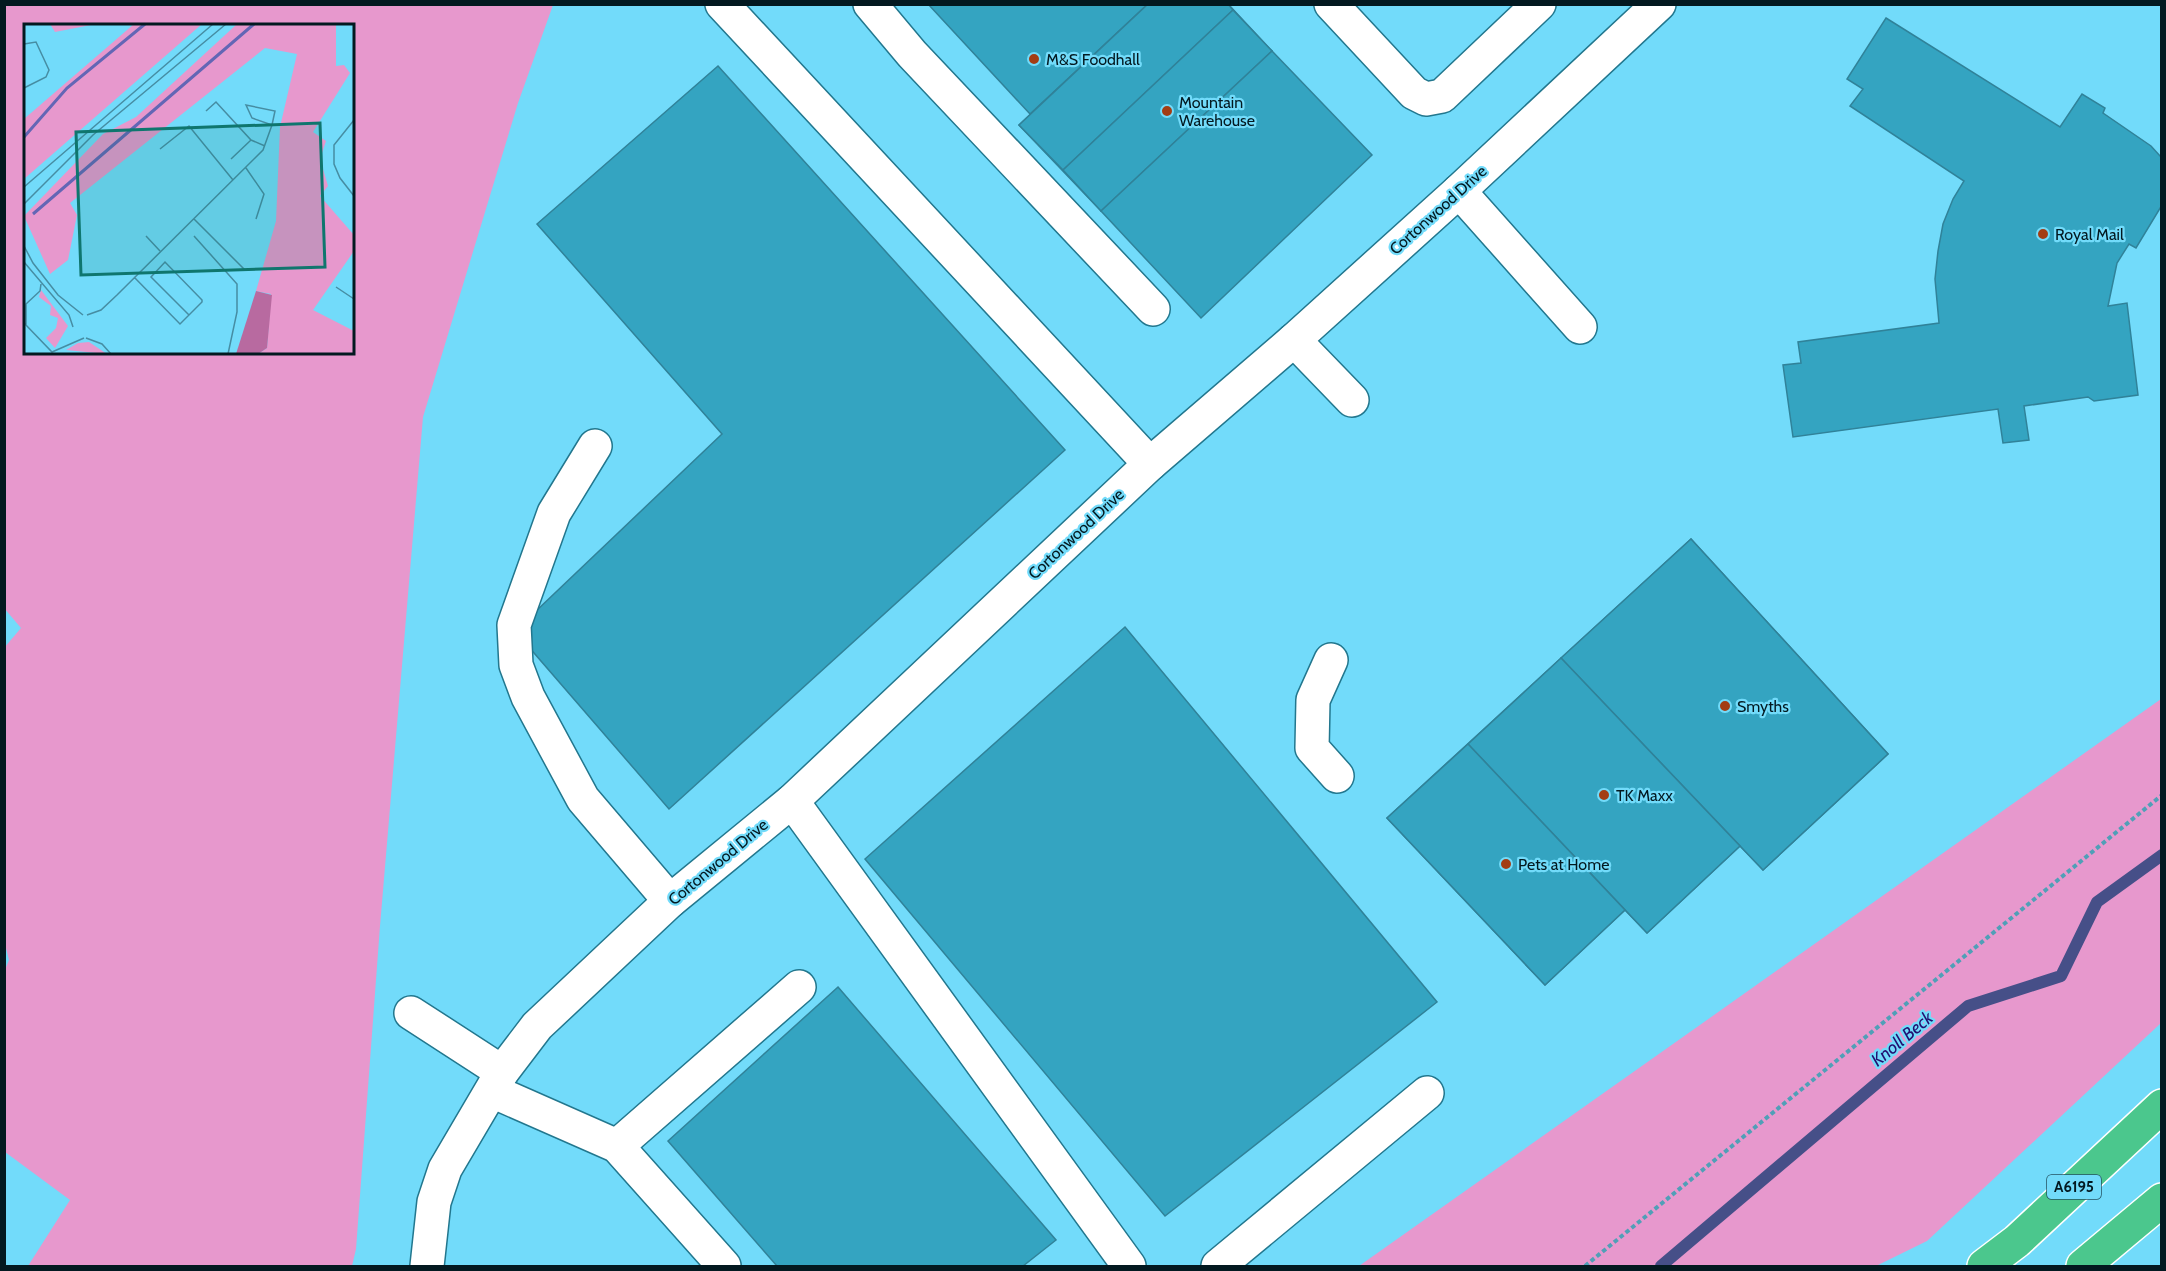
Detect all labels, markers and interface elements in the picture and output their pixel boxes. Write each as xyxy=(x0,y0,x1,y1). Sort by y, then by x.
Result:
inset map xyxy=(24,24,354,354)
place label: M&S Foodhall xyxy=(1046,50,1140,69)
marker: M&S Foodhall xyxy=(1027,52,1041,66)
place label: Mountain Warehouse xyxy=(1179,93,1255,130)
marker: Mountain Warehouse xyxy=(1160,104,1174,118)
street label: Cortonwood Drive xyxy=(1386,161,1490,259)
place label: Royal Mail xyxy=(2055,225,2124,244)
marker: Royal Mail xyxy=(2036,227,2050,241)
street label: Cortonwood Drive xyxy=(1024,485,1128,583)
place label: Smyths xyxy=(1737,697,1789,716)
marker: Smyths xyxy=(1718,699,1732,713)
place label: TK Maxx xyxy=(1616,786,1673,805)
marker: TK Maxx xyxy=(1597,788,1611,802)
street label: Cortonwood Drive xyxy=(664,815,772,909)
place label: Pets at Home xyxy=(1518,855,1609,874)
marker: Pets at Home xyxy=(1499,857,1513,871)
water label: Knoll Beck xyxy=(1867,1006,1938,1071)
road number: A6195 xyxy=(2047,1175,2101,1199)

